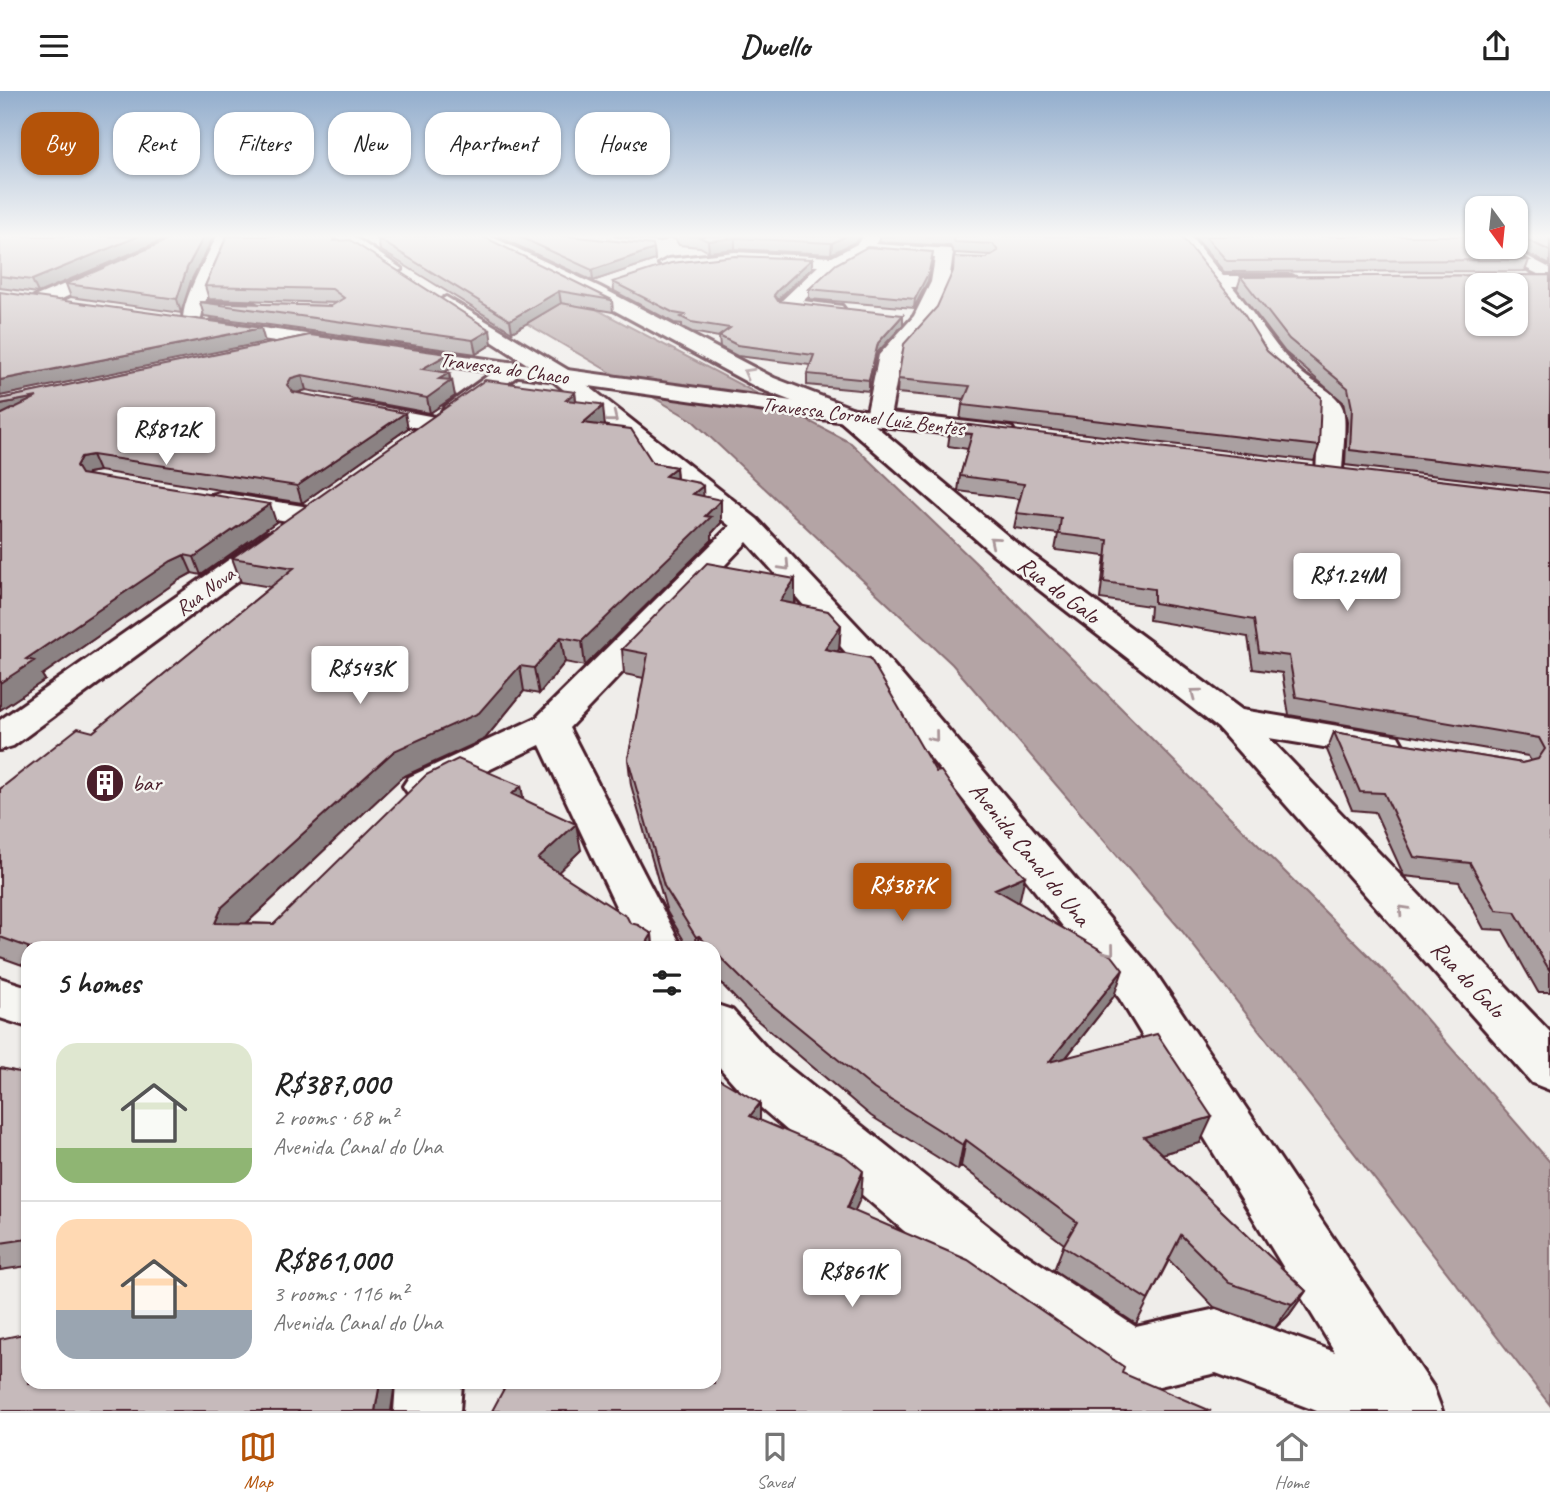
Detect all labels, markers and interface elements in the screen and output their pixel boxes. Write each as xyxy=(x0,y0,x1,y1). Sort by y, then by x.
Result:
text: Dwello xyxy=(740,25,810,66)
icon: menu xyxy=(35,27,73,65)
icon: share xyxy=(1477,27,1515,65)
chip: Buy xyxy=(21,112,99,175)
chip: Rent xyxy=(113,112,200,175)
chip: Filters xyxy=(214,112,314,175)
chip: New xyxy=(328,112,411,175)
chip: Apartment xyxy=(425,112,561,175)
chip: House xyxy=(575,112,670,175)
north arrow xyxy=(1465,196,1528,259)
map controls xyxy=(1465,196,1528,336)
button: layers xyxy=(1465,273,1528,336)
street label: Travessa do Chaco xyxy=(438,346,572,390)
one-way arrow xyxy=(743,368,756,381)
street label: Travessa Coronel Luíz Bentes xyxy=(761,391,967,442)
pin: R$812K xyxy=(109,407,223,467)
one-way arrow xyxy=(605,409,617,422)
text: R$812K xyxy=(133,415,199,444)
one-way arrow xyxy=(990,537,1003,549)
street label: Rua do Galo xyxy=(1012,549,1108,632)
pin: R$1.24M xyxy=(1282,553,1412,613)
one-way arrow xyxy=(776,558,789,571)
street label: Rua Nova xyxy=(170,560,241,621)
text: R$1.24M xyxy=(1309,561,1385,590)
pin: R$543K xyxy=(303,647,417,706)
text: R$543K xyxy=(327,654,393,683)
one-way arrow xyxy=(1190,689,1203,701)
one-way arrow xyxy=(926,730,939,742)
building icon: bar xyxy=(84,762,126,804)
place label: bar xyxy=(132,768,164,798)
street label: Avenida Canal do Una xyxy=(963,776,1098,933)
pin: R$387K xyxy=(845,863,959,923)
text: R$387K xyxy=(869,871,935,900)
one-way arrow xyxy=(1399,905,1412,918)
street label: Rua do Galo xyxy=(1425,934,1513,1026)
one-way arrow xyxy=(1102,942,1114,955)
text: 5 homes xyxy=(56,964,140,1002)
icon: filters xyxy=(648,964,686,1002)
text: R$387,000 xyxy=(273,1065,390,1103)
icon: home xyxy=(112,1071,196,1155)
text: 2 rooms · 68 m² xyxy=(273,1103,397,1132)
text: Avenida Canal do Una xyxy=(273,1132,442,1161)
text: R$861,000 xyxy=(273,1241,390,1279)
icon: home xyxy=(112,1247,196,1331)
pin: R$861K xyxy=(795,1249,909,1309)
text: R$861K xyxy=(819,1257,885,1286)
text: 3 rooms · 116 m² xyxy=(273,1279,408,1308)
text: Avenida Canal do Una xyxy=(273,1308,442,1337)
tab: Map xyxy=(239,1428,277,1494)
tab: Saved xyxy=(756,1428,794,1494)
tab: Home xyxy=(1273,1428,1311,1494)

